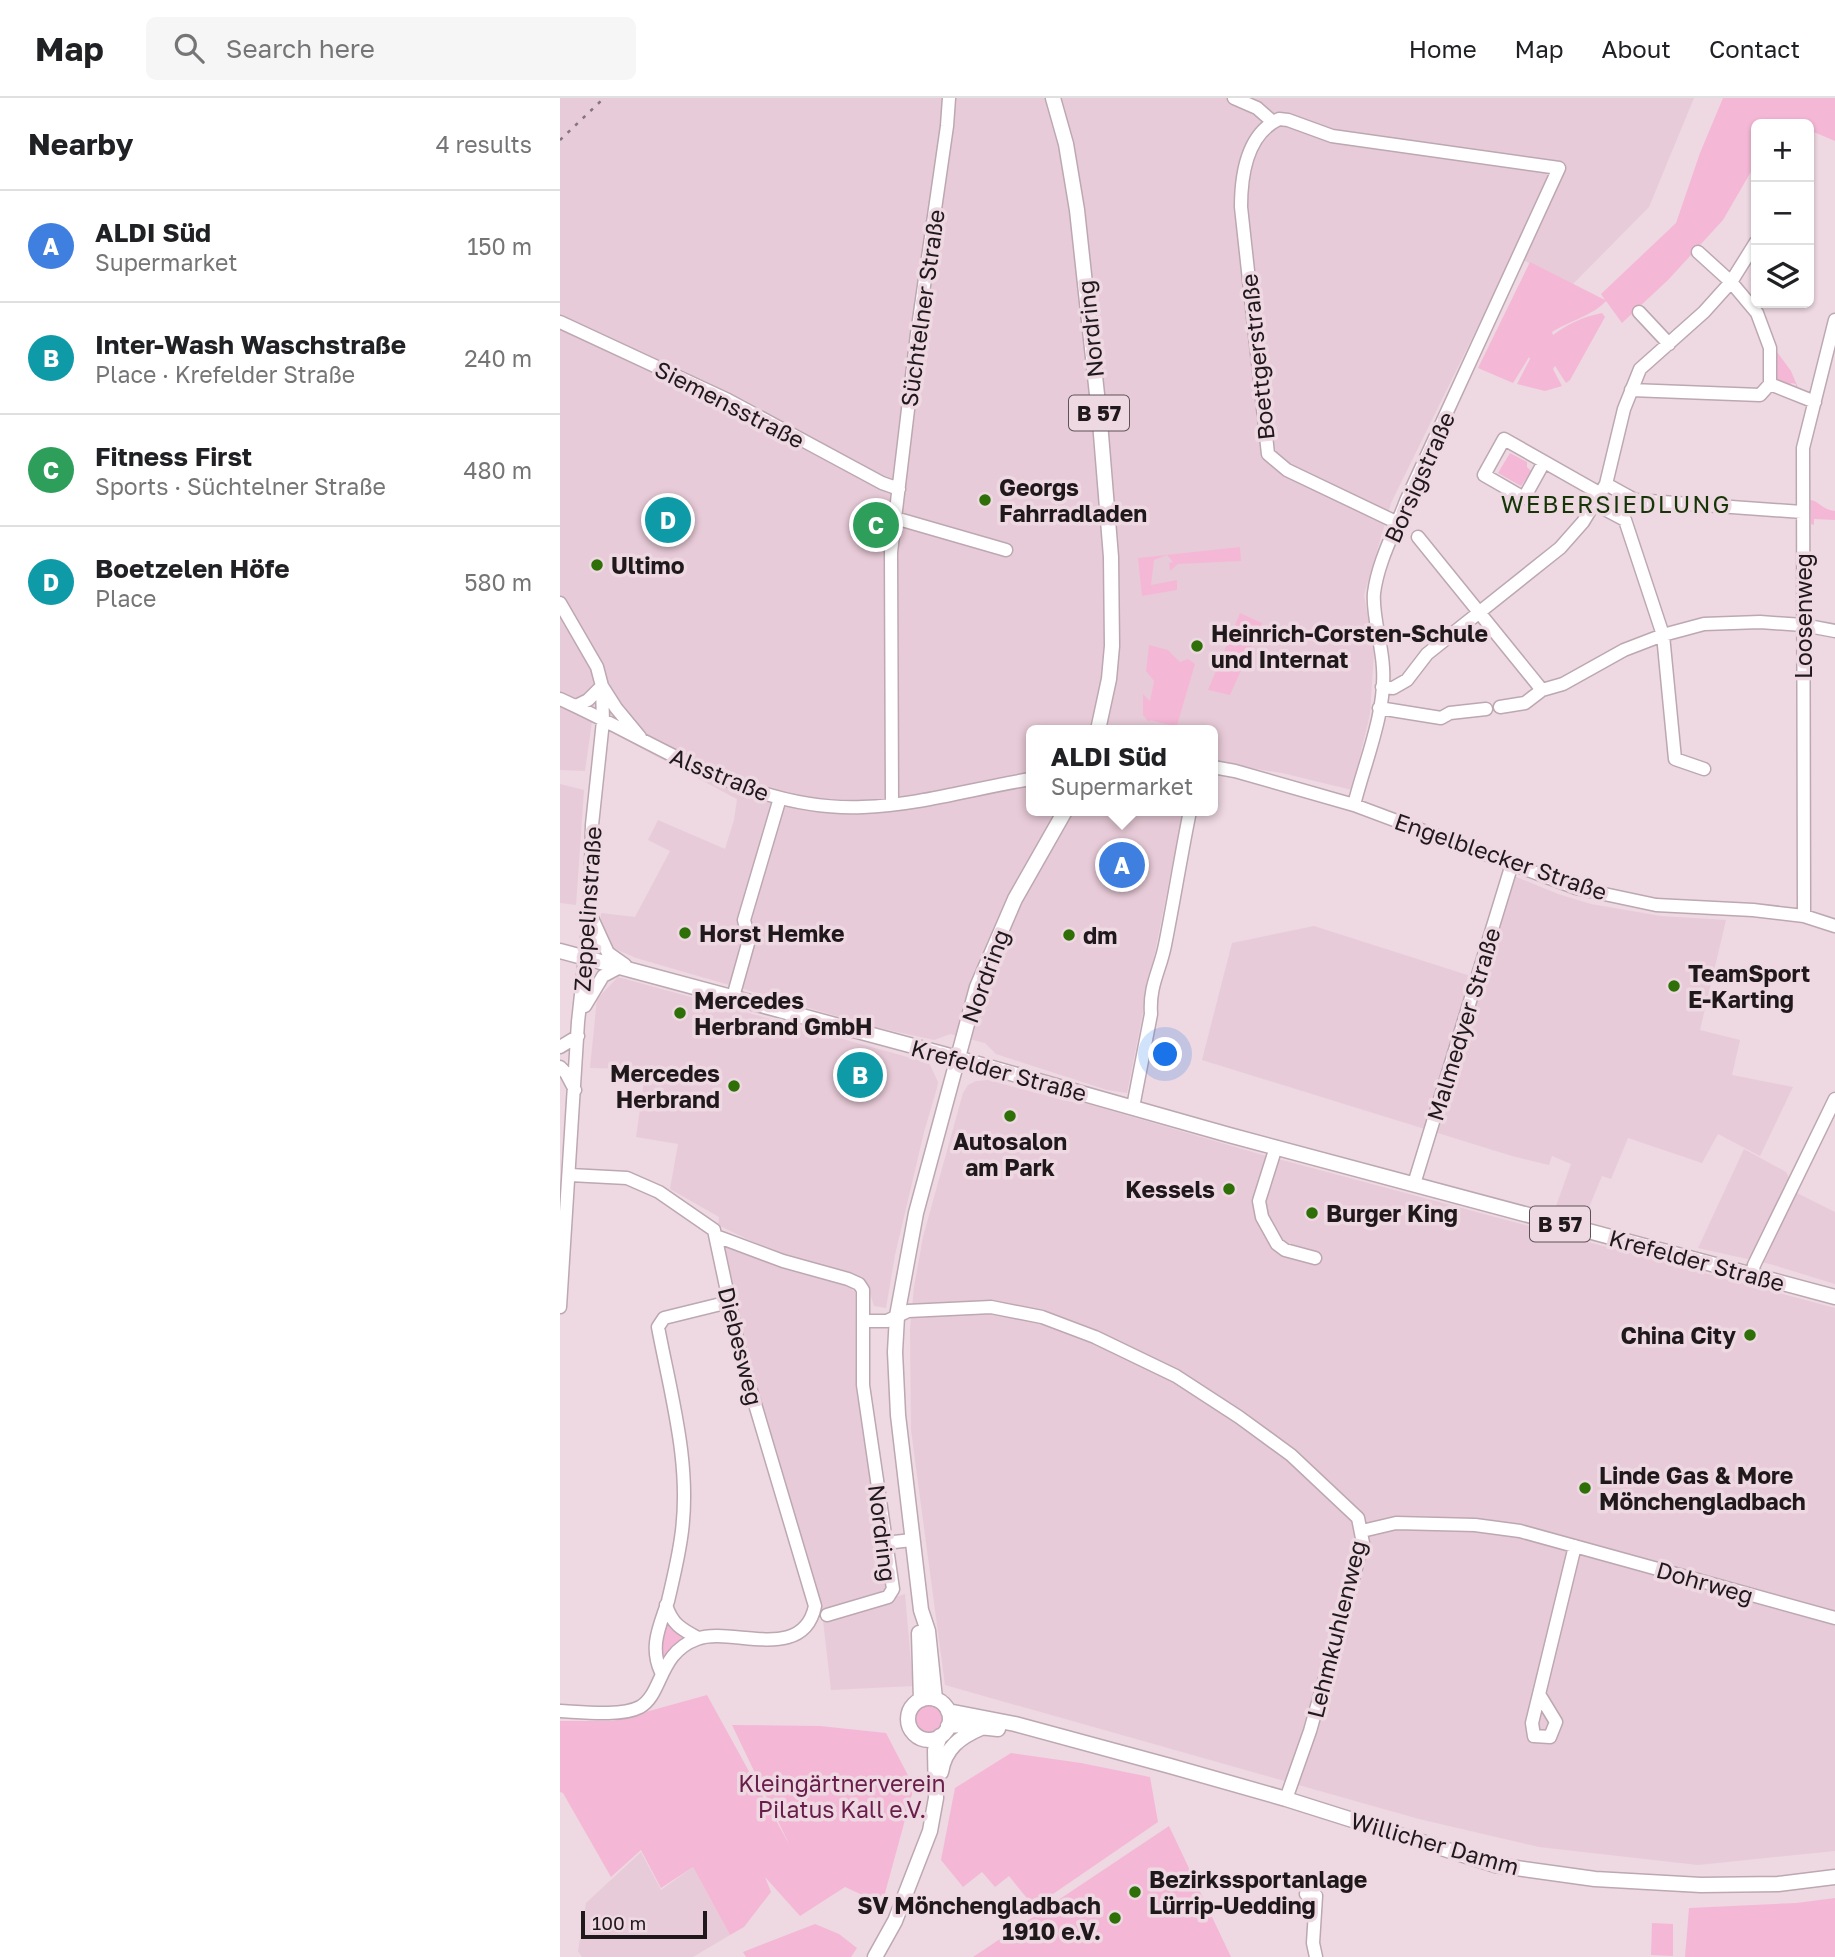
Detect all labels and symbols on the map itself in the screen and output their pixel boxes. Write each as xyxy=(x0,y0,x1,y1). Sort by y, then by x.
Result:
street label: Süchtelner Straße xyxy=(894,207,950,409)
street label: Boettgerstraße xyxy=(1234,273,1280,441)
street label: Nordring xyxy=(1071,279,1109,379)
street label: Siemensstraße xyxy=(651,354,809,454)
road number: B 57 xyxy=(1069,396,1129,430)
street label: Borsigstraße xyxy=(1378,407,1460,547)
place label: Georgs Fahrradladen xyxy=(999,473,1147,527)
district label: WEBERSIEDLUNG xyxy=(1501,489,1731,518)
marker: Georgs Fahrradladen xyxy=(977,492,993,508)
pin: D xyxy=(645,494,691,546)
pin: C xyxy=(853,499,899,551)
place label: Ultimo xyxy=(611,551,685,579)
street label: Loosenweg xyxy=(1789,553,1817,679)
marker: Ultimo xyxy=(589,557,605,573)
place label: Heinrich-Corsten-Schule und Internat xyxy=(1211,619,1488,673)
marker: Heinrich-Corsten-Schule und Internat xyxy=(1189,638,1205,654)
street label: Alsstraße xyxy=(666,741,774,807)
street label: Engelblecker Straße xyxy=(1391,807,1611,905)
street label: Zeppelinstraße xyxy=(567,825,607,993)
pin: A xyxy=(1099,839,1145,891)
place label: Horst Hemke xyxy=(699,919,845,947)
place label: dm xyxy=(1083,921,1117,949)
street label: Malmedyer Straße xyxy=(1420,924,1506,1124)
marker: Horst Hemke xyxy=(677,925,693,941)
street label: Nordring xyxy=(955,925,1015,1027)
marker: dm xyxy=(1061,927,1077,943)
place label: TeamSport E-Karting xyxy=(1688,959,1810,1013)
marker: TeamSport E-Karting xyxy=(1666,978,1682,994)
place label: Mercedes Herbrand GmbH xyxy=(694,986,873,1040)
marker: Mercedes Herbrand GmbH xyxy=(672,1005,688,1021)
street label: Krefelder Straße xyxy=(908,1033,1090,1107)
your location xyxy=(1148,1037,1182,1071)
pin: B xyxy=(837,1049,883,1101)
place label: Mercedes Herbrand xyxy=(610,1059,720,1113)
marker: Mercedes Herbrand xyxy=(726,1078,742,1094)
marker: Autosalon am Park xyxy=(1002,1108,1018,1124)
place label: Autosalon am Park xyxy=(953,1127,1067,1181)
place label: Kessels xyxy=(1125,1175,1215,1203)
marker: Kessels xyxy=(1221,1181,1237,1197)
place label: Burger King xyxy=(1326,1199,1458,1227)
marker: Burger King xyxy=(1304,1205,1320,1221)
road number: B 57 xyxy=(1530,1206,1590,1242)
street label: Krefelder Straße xyxy=(1606,1223,1788,1297)
street label: Diebesweg xyxy=(713,1284,769,1408)
place label: China City xyxy=(1621,1321,1736,1349)
marker: China City xyxy=(1742,1327,1758,1343)
place label: Linde Gas & More Mönchengladbach xyxy=(1599,1461,1806,1515)
marker: Linde Gas & More Mönchengladbach xyxy=(1577,1480,1593,1496)
street label: Nordring xyxy=(863,1483,903,1583)
street label: Lehmkuhlenweg xyxy=(1300,1537,1372,1721)
street label: Dohrweg xyxy=(1653,1555,1757,1609)
park label: Kleingärtnerverein Pilatus Kall e.V. xyxy=(738,1769,946,1823)
street label: Willicher Damm xyxy=(1348,1806,1522,1880)
place label: Bezirkssportanlage Lürrip-Uedding xyxy=(1149,1865,1367,1919)
marker: Bezirkssportanlage Lürrip-Uedding xyxy=(1127,1884,1143,1900)
place label: SV Mönchengladbach 1910 e.V. xyxy=(857,1891,1101,1945)
scale bar xyxy=(581,1908,707,1940)
marker: SV Mönchengladbach 1910 e.V. xyxy=(1107,1910,1123,1926)

